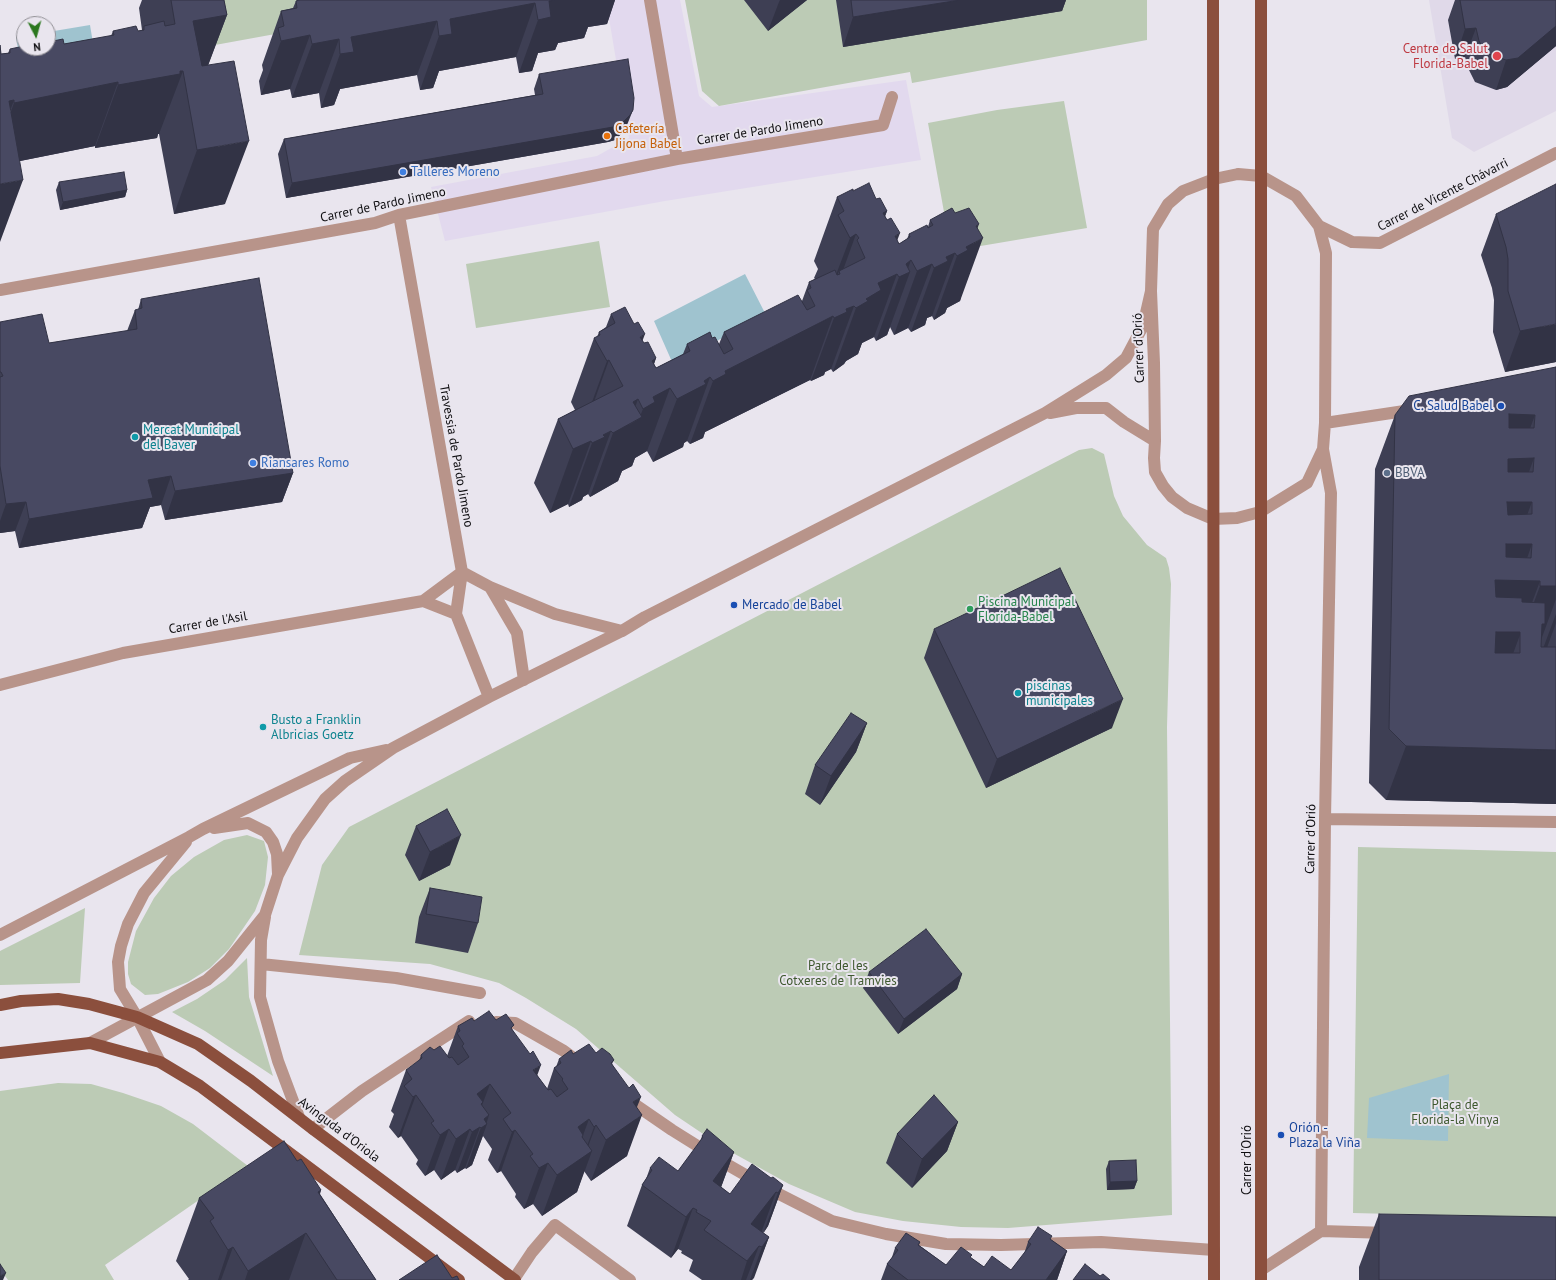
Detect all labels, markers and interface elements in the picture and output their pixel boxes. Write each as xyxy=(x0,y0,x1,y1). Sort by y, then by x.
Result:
north arrow xyxy=(16,16,56,56)
text: N xyxy=(33,40,41,54)
place label: Centre de Salut Florida-Babel xyxy=(1403,41,1488,72)
marker: Centre de Salut Florida-Babel xyxy=(1491,50,1503,62)
street label: Carrer de Pardo Jimeno xyxy=(696,113,824,149)
place label: Cafetería Jijona Babel xyxy=(615,121,681,152)
marker: Cafetería Jijona Babel xyxy=(602,131,612,141)
street label: Carrer de Vicente Chávarri xyxy=(1375,155,1511,235)
place label: Talleres Moreno xyxy=(411,164,500,180)
marker: Talleres Moreno xyxy=(398,167,408,177)
street label: Carrer de Pardo Jimeno xyxy=(319,184,447,226)
street label: Carrer d'Orió xyxy=(1130,313,1148,383)
street label: Travessia de Pardo Jimeno xyxy=(436,384,476,528)
place label: C. Salud Babel xyxy=(1413,398,1493,414)
marker: C. Salud Babel xyxy=(1496,401,1506,411)
place label: Mercat Municipal del Baver xyxy=(143,422,239,453)
marker: Mercat Municipal del Baver xyxy=(130,432,140,442)
place label: Riansares Romo xyxy=(261,455,349,471)
marker: Riansares Romo xyxy=(248,458,258,468)
place label: BBVA xyxy=(1395,465,1425,481)
marker: BBVA xyxy=(1382,468,1392,478)
place label: Piscina Municipal Florida-Babel xyxy=(978,594,1075,625)
place label: Mercado de Babel xyxy=(742,597,842,613)
marker: Mercado de Babel xyxy=(729,600,739,610)
marker: Piscina Municipal Florida-Babel xyxy=(965,604,975,614)
street label: Carrer de l'Asil xyxy=(168,608,248,638)
place label: piscinas municipales xyxy=(1026,678,1093,709)
marker: piscinas municipales xyxy=(1013,688,1023,698)
place label: Busto a Franklin Albricias Goetz xyxy=(271,712,361,743)
marker: Busto a Franklin Albricias Goetz xyxy=(258,722,268,732)
street label: Carrer d'Orió xyxy=(1303,804,1319,874)
park label: Parc de les Cotxeres de Tramvies xyxy=(779,958,897,989)
street label: Avinguda d'Oriola xyxy=(295,1094,383,1166)
park label: Plaça de Florida-la Vinya xyxy=(1411,1097,1499,1128)
place label: Orión - Plaza la Viña xyxy=(1289,1120,1360,1151)
street label: Carrer d'Orió xyxy=(1239,1125,1255,1195)
marker: Orión - Plaza la Viña xyxy=(1276,1130,1286,1140)

